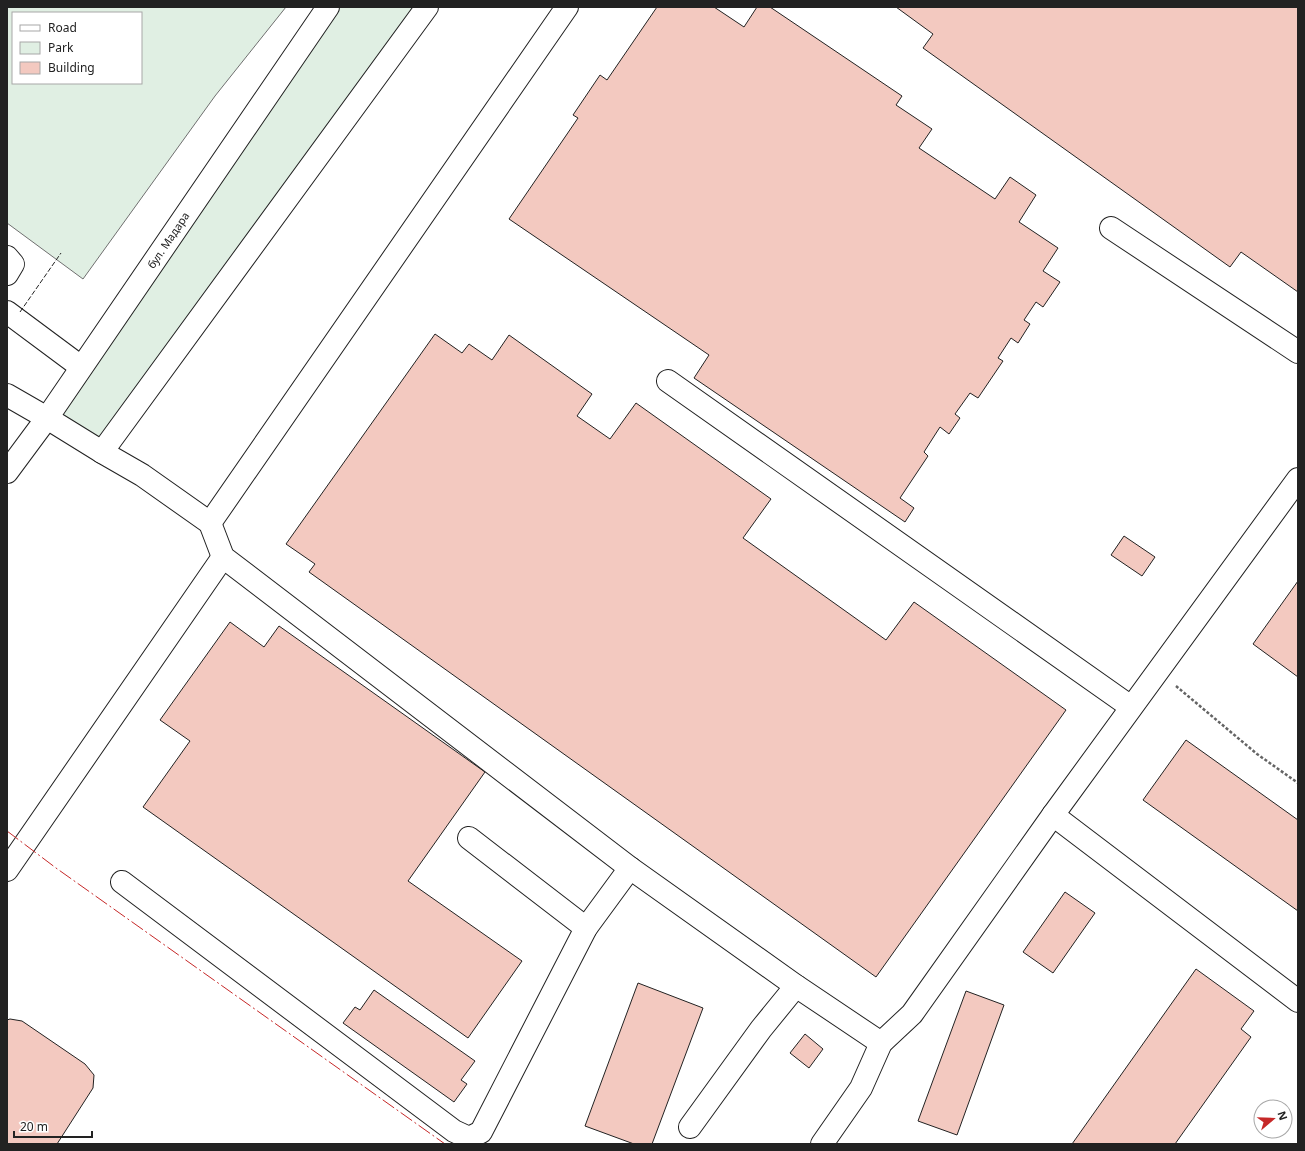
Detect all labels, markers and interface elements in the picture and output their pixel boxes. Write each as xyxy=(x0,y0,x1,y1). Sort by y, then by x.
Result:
legend xyxy=(12,12,142,84)
text: Road xyxy=(48,19,77,36)
text: Park xyxy=(48,39,74,56)
text: Building xyxy=(48,59,95,76)
street label: бул. Мадара xyxy=(144,209,192,271)
north arrow xyxy=(1253,1099,1293,1139)
text: N xyxy=(1274,1109,1291,1122)
scale bar xyxy=(14,1113,92,1139)
text: 20 m xyxy=(20,1118,48,1135)

